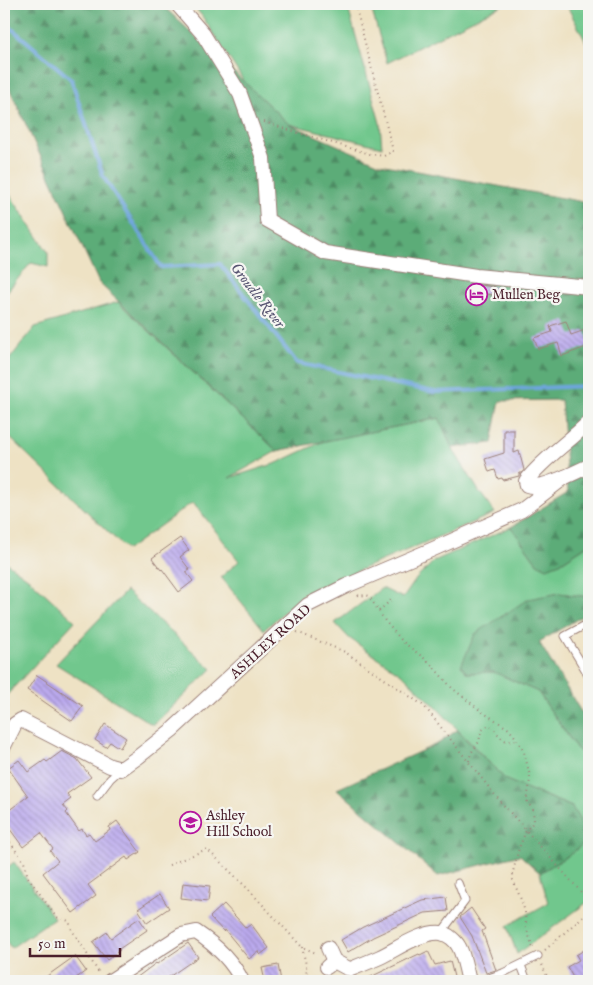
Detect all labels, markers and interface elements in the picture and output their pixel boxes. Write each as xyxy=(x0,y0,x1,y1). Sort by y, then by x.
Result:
water label: Groudle River xyxy=(226,259,290,332)
hotel icon: Mullen Beg xyxy=(464,282,488,306)
place label: Mullen Beg xyxy=(492,286,560,304)
street label: ASHLEY ROAD xyxy=(226,601,315,684)
place label: Ashley Hill School xyxy=(205,807,272,841)
school or university icon: Ashley Hill School xyxy=(178,811,202,835)
scale bar xyxy=(30,925,120,957)
text: 50 m xyxy=(38,934,66,953)

